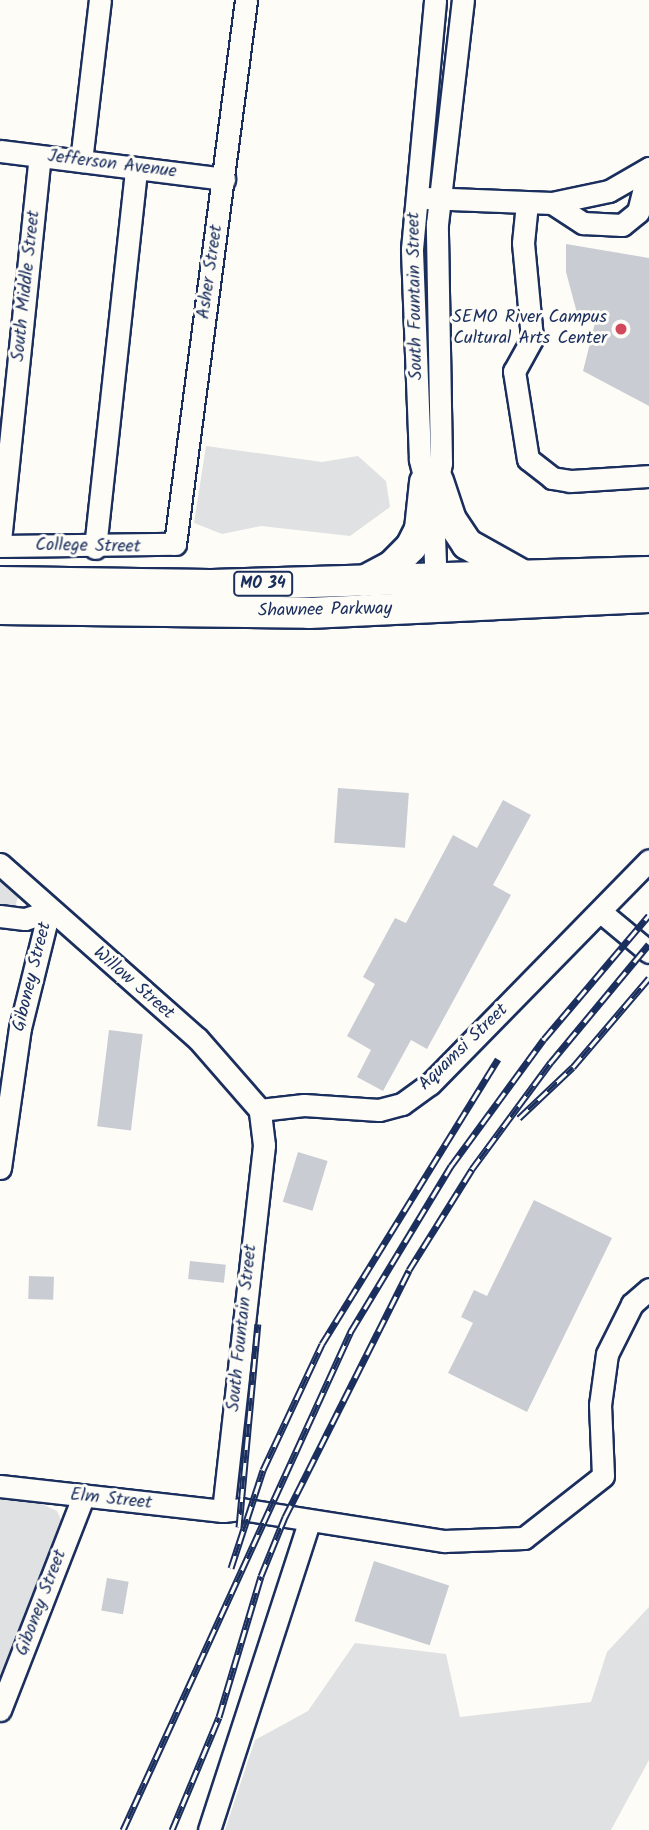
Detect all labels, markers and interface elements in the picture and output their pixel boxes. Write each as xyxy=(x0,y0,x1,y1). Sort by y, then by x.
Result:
street label: Jefferson Avenue xyxy=(46,146,178,184)
street label: South Middle Street xyxy=(8,209,46,363)
street label: South Fountain Street xyxy=(404,212,428,380)
street label: Asher Street xyxy=(194,223,228,321)
place label: SEMO River Campus Cultural Arts Center xyxy=(452,308,607,350)
marker: SEMO River Campus Cultural Arts Center xyxy=(613,321,629,337)
street label: College Street xyxy=(35,535,141,559)
road number: MO 34 xyxy=(232,572,294,596)
street label: Shawnee Parkway xyxy=(258,599,392,623)
street label: Giboney Street xyxy=(9,920,57,1034)
street label: Willow Street xyxy=(88,943,178,1025)
street label: Aquamsi Street xyxy=(415,1000,513,1096)
street label: South Fountain Street xyxy=(223,1243,263,1413)
street label: Elm Street xyxy=(69,1485,153,1515)
street label: Giboney Street xyxy=(12,1547,72,1659)

